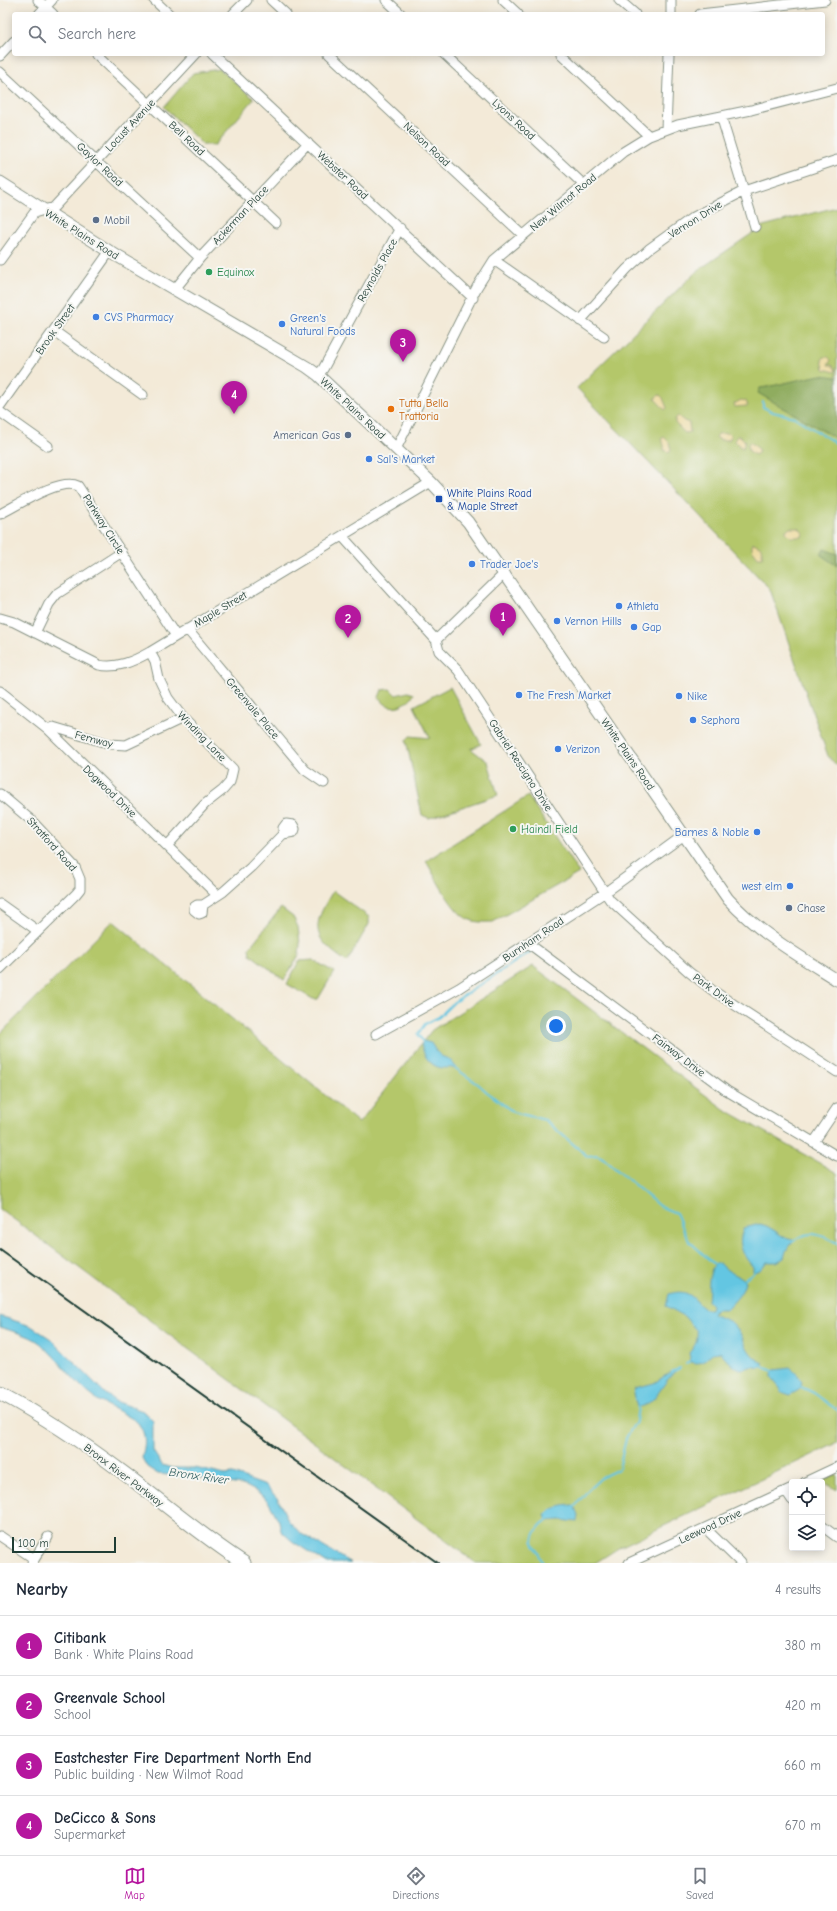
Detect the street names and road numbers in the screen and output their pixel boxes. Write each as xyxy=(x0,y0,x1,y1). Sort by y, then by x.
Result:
street label: Locust Avenue xyxy=(103,96,158,154)
street label: Lyons Road xyxy=(489,96,538,143)
street label: Bell Road xyxy=(166,118,208,158)
street label: Nelson Road xyxy=(401,119,453,169)
street label: Gaylor Road xyxy=(74,140,126,189)
street label: Webster Road xyxy=(315,149,371,202)
street label: New Wilmot Road xyxy=(527,171,599,234)
street label: Ackerman Place xyxy=(210,183,271,248)
street label: Vernon Drive xyxy=(666,198,725,241)
street label: White Plains Road xyxy=(42,206,121,262)
street label: Reynolds Place xyxy=(355,236,400,304)
street label: Brook Street xyxy=(33,301,78,357)
street label: White Plains Road xyxy=(317,375,388,442)
street label: Parkway Circle xyxy=(80,492,127,557)
street label: Maple Street xyxy=(191,588,250,630)
street label: Greenvale Place xyxy=(223,675,282,742)
street label: Winding Lane xyxy=(175,709,229,764)
street label: White Plains Road xyxy=(598,716,657,793)
street label: Gabriel Rescigno Drive xyxy=(486,717,556,814)
street label: Fernway xyxy=(74,728,114,751)
street label: Dogwood Drive xyxy=(80,762,140,821)
street label: Stratford Road xyxy=(24,815,79,874)
street label: Burnham Road xyxy=(500,914,566,965)
street label: Park Drive xyxy=(690,971,738,1010)
street label: Fairway Drive xyxy=(650,1031,708,1080)
street label: Bronx River Parkway xyxy=(81,1441,166,1510)
street label: Leewood Drive xyxy=(677,1506,744,1547)

